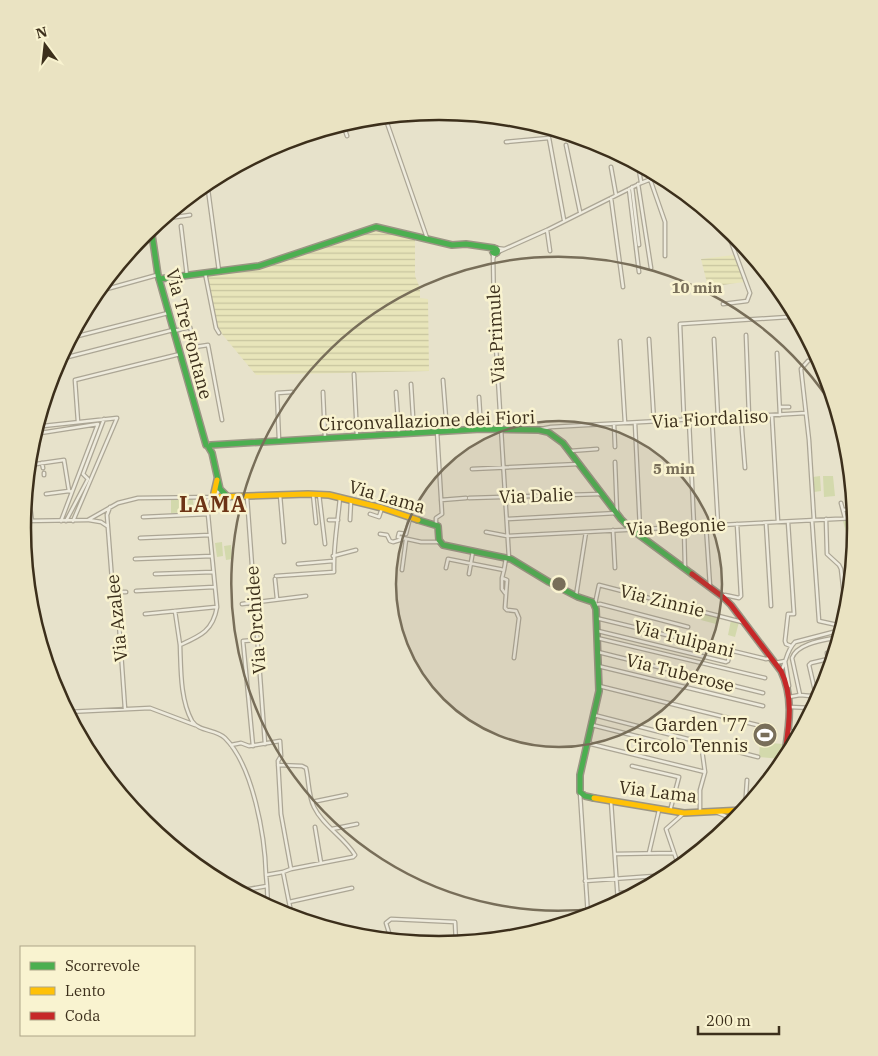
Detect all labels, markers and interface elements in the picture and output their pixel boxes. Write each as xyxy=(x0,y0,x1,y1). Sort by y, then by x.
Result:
north arrow xyxy=(20,20,70,70)
text: N xyxy=(34,22,49,43)
street label: Via Tre Fontane xyxy=(161,266,218,402)
text: 10 min xyxy=(671,278,723,297)
street label: Via Primule xyxy=(481,284,510,384)
street label: Via Fiordaliso xyxy=(651,404,769,433)
street label: Circonvallazione dei Fiori xyxy=(318,405,536,436)
text: 5 min xyxy=(653,459,695,478)
street label: Via Lama xyxy=(346,475,428,518)
street label: Via Dalie xyxy=(498,483,574,508)
district label: LAMA xyxy=(179,489,247,518)
street label: Via Begonie xyxy=(626,512,726,541)
street label: Via Orchidee xyxy=(240,565,271,675)
street label: Via Azalee xyxy=(100,573,133,663)
centre of rings xyxy=(550,575,568,593)
street label: Via Zinnie xyxy=(617,579,707,622)
street label: Via Tulipani xyxy=(631,615,737,662)
street label: Via Tuberose xyxy=(624,648,737,697)
place label: Garden '77 Circolo Tennis xyxy=(626,713,748,757)
sports icon: Garden '77 Circolo Tennis xyxy=(752,722,778,748)
street label: Via Lama xyxy=(618,775,699,808)
legend xyxy=(20,946,195,1036)
text: Scorrevole xyxy=(65,956,140,975)
text: Lento xyxy=(65,981,105,1000)
scale bar xyxy=(698,1004,779,1036)
text: Coda xyxy=(65,1006,101,1025)
text: 200 m xyxy=(706,1011,751,1030)

